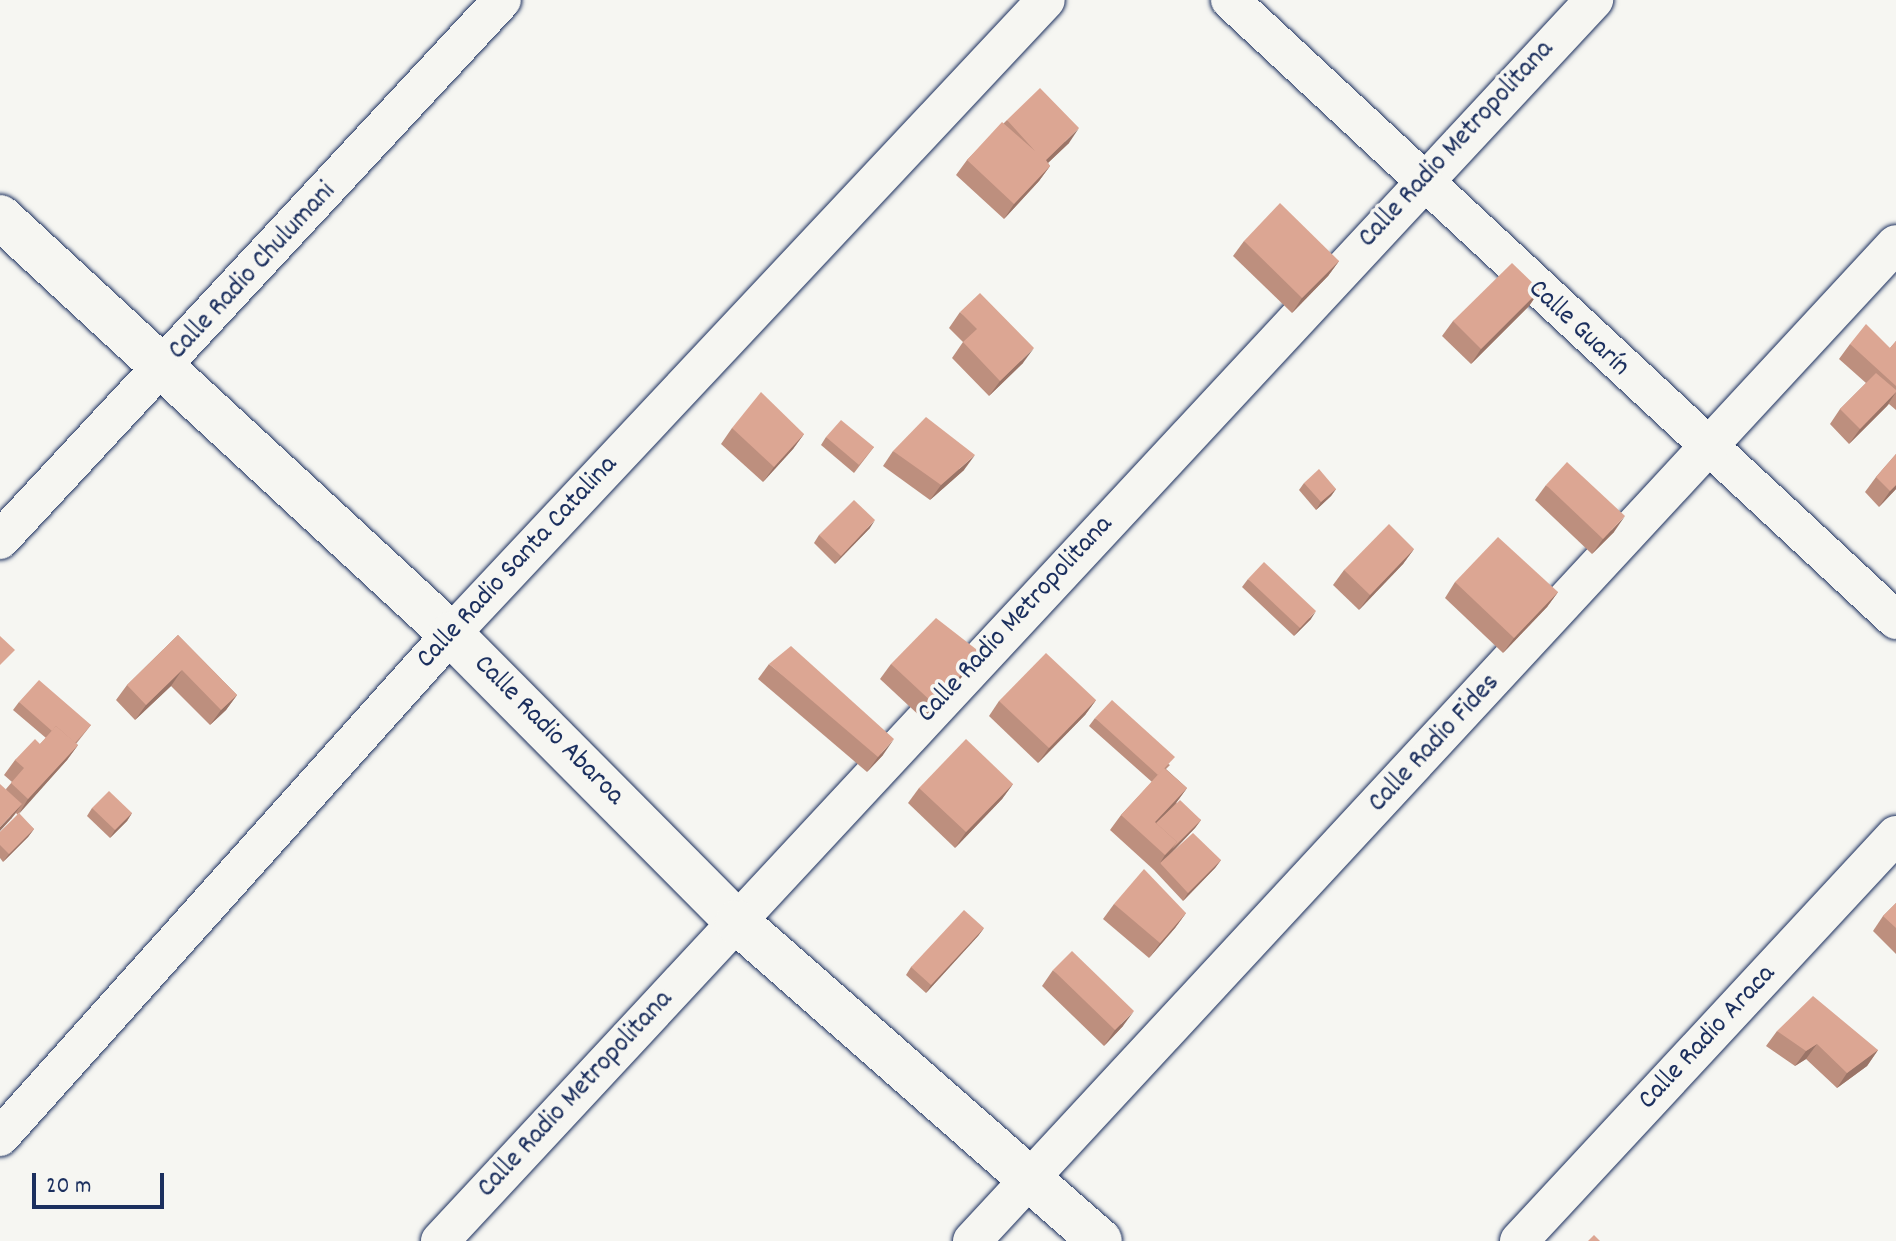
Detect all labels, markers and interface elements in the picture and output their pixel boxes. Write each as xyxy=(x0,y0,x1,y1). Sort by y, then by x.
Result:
street label: Calle Radio Metropolitana xyxy=(1352,34,1562,256)
street label: Calle Radio Chulumani xyxy=(162,176,344,368)
street label: Calle Guarín xyxy=(1520,273,1636,385)
street label: Calle Radio Santa Catalina xyxy=(410,449,626,677)
street label: Calle Radio Metropolitana xyxy=(911,509,1121,731)
street label: Calle Radio Abaroa xyxy=(466,649,630,813)
street label: Calle Radio Fides xyxy=(1362,668,1508,820)
street label: Calle Radio Araca xyxy=(1632,958,1784,1118)
street label: Calle Radio Metropolitana xyxy=(471,984,681,1206)
scale bar xyxy=(36,1157,168,1207)
text: 20 m xyxy=(46,1170,92,1204)

